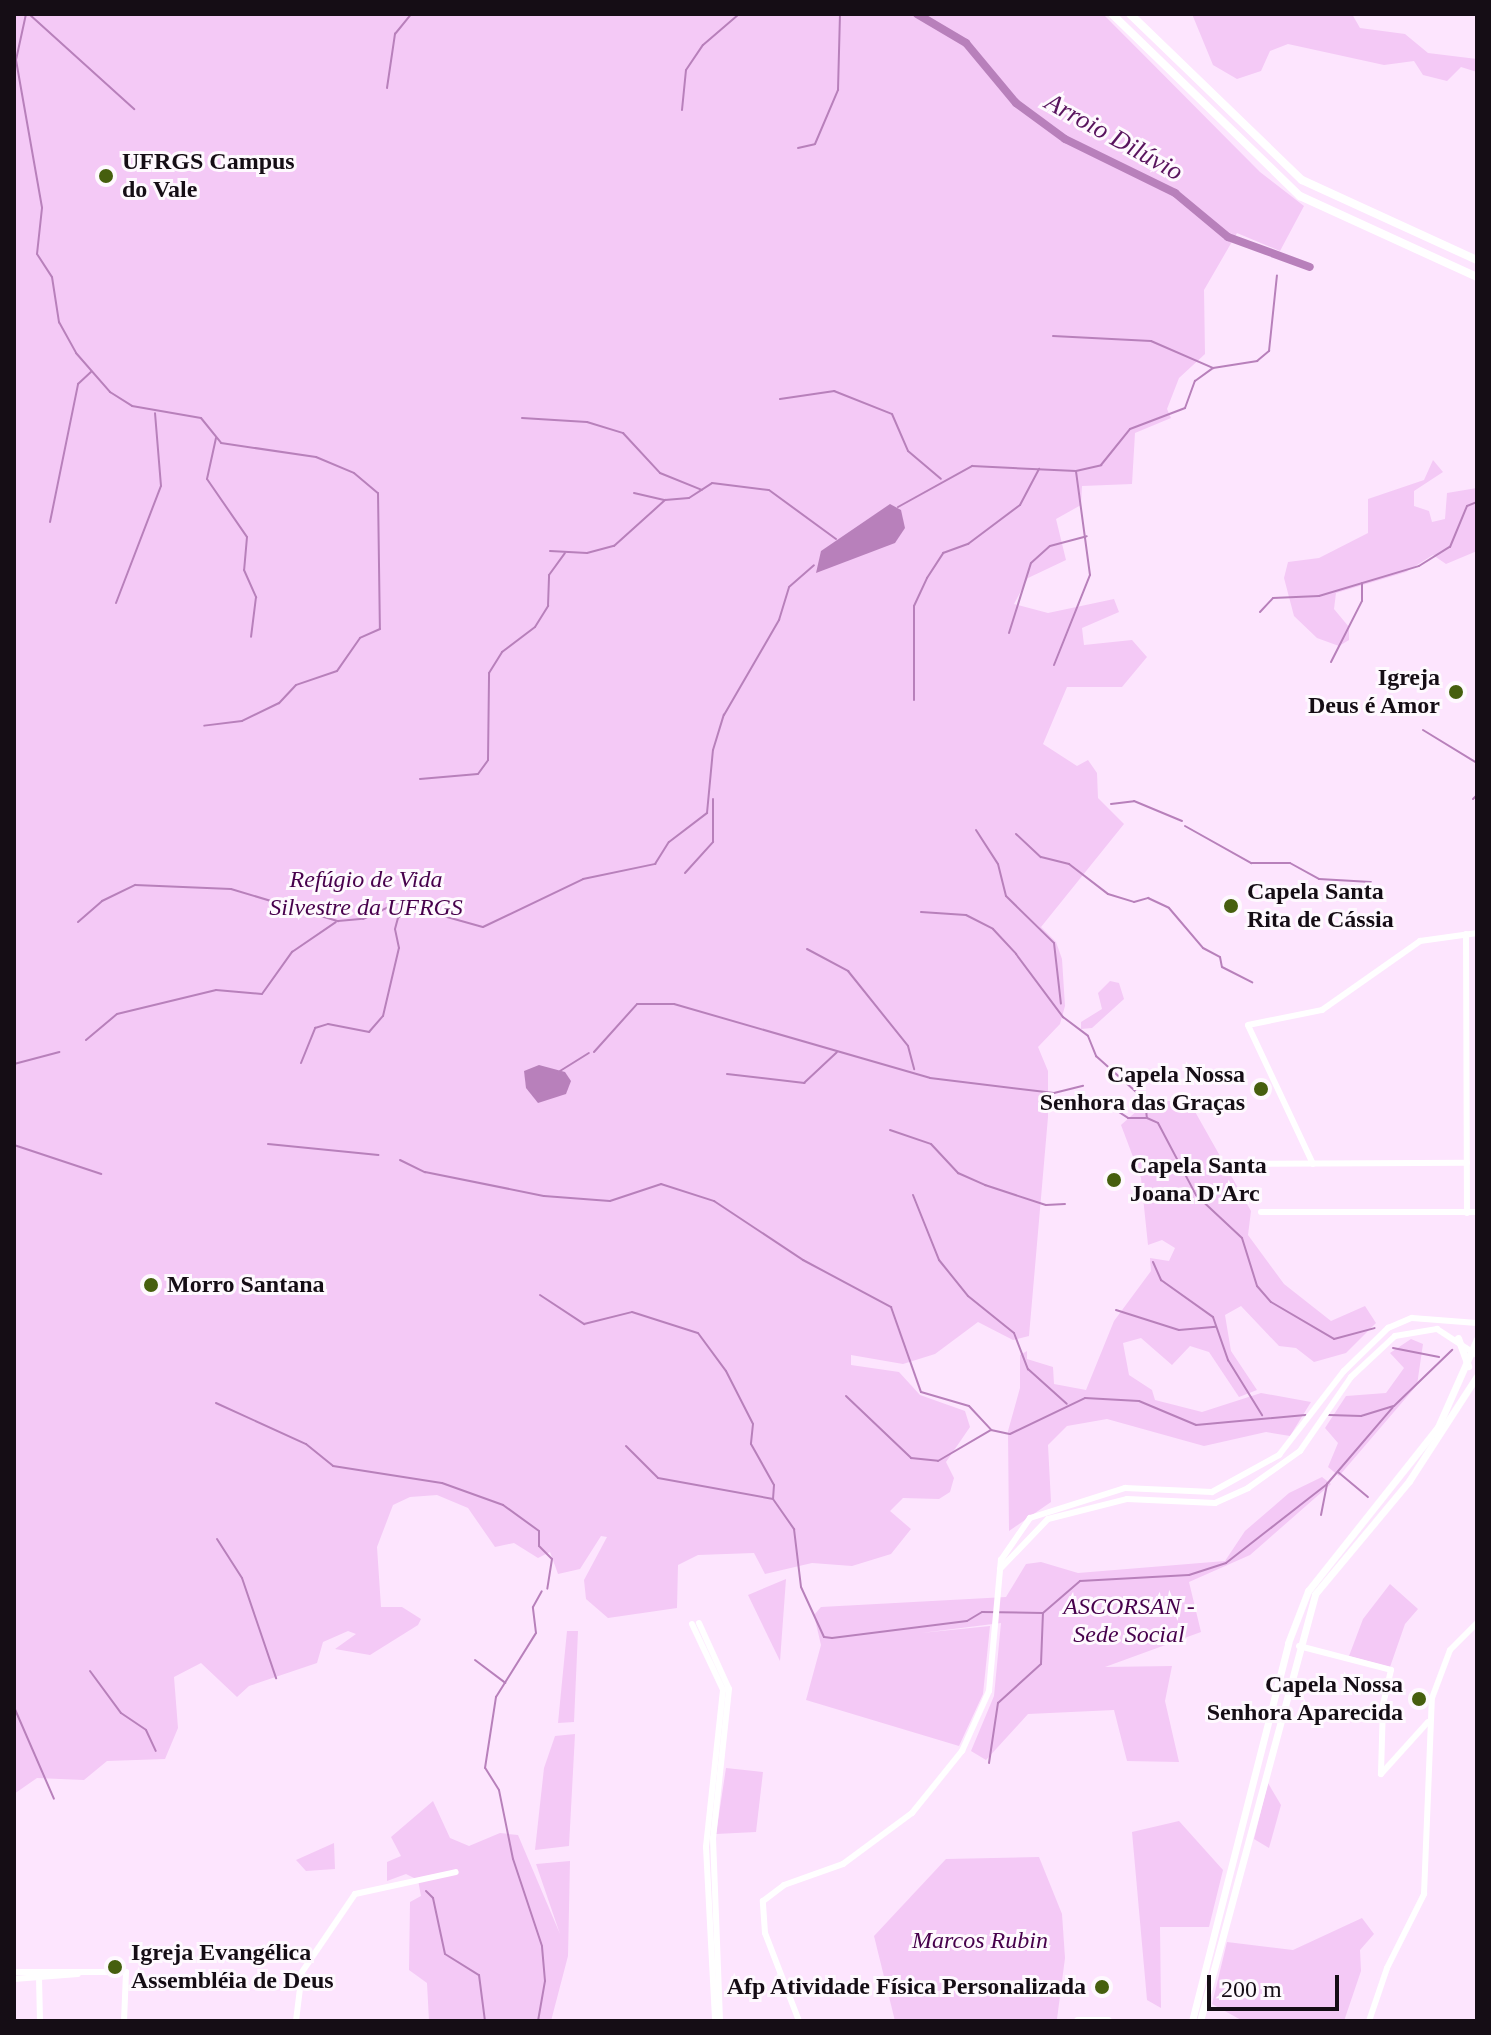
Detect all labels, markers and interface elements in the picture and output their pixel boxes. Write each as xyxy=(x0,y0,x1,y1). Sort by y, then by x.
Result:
water label: Arroio Dilúvio xyxy=(1040,86,1188,188)
place label: UFRGS Campus do Vale xyxy=(122,148,295,204)
marker: UFRGS Campus do Vale xyxy=(97,167,115,185)
place label: Igreja Deus é Amor xyxy=(1307,664,1440,720)
marker: Igreja Deus é Amor xyxy=(1447,683,1465,701)
park label: Refúgio de Vida Silvestre da UFRGS xyxy=(269,866,463,922)
place label: Capela Santa Rita de Cássia xyxy=(1247,878,1394,934)
marker: Capela Santa Rita de Cássia xyxy=(1222,897,1240,915)
place label: Capela Nossa Senhora das Graças xyxy=(1040,1061,1245,1117)
marker: Capela Nossa Senhora das Graças xyxy=(1252,1080,1270,1098)
place label: Capela Santa Joana D'Arc xyxy=(1130,1152,1267,1208)
marker: Capela Santa Joana D'Arc xyxy=(1105,1171,1123,1189)
place label: Morro Santana xyxy=(167,1271,325,1299)
marker: Morro Santana xyxy=(142,1276,160,1294)
park label: ASCORSAN - Sede Social xyxy=(1063,1593,1195,1649)
place label: Capela Nossa Senhora Aparecida xyxy=(1205,1671,1403,1727)
marker: Capela Nossa Senhora Aparecida xyxy=(1410,1690,1428,1708)
park label: Marcos Rubin xyxy=(912,1927,1048,1955)
place label: Igreja Evangélica Assembléia de Deus xyxy=(131,1939,334,1995)
marker: Igreja Evangélica Assembléia de Deus xyxy=(106,1958,124,1976)
scale bar xyxy=(1211,1959,1343,2009)
place label: Afp Atividade Física Personalizada xyxy=(725,1973,1086,2001)
text: 200 m xyxy=(1221,1976,1282,2002)
marker: Afp Atividade Física Personalizada xyxy=(1093,1978,1111,1996)

